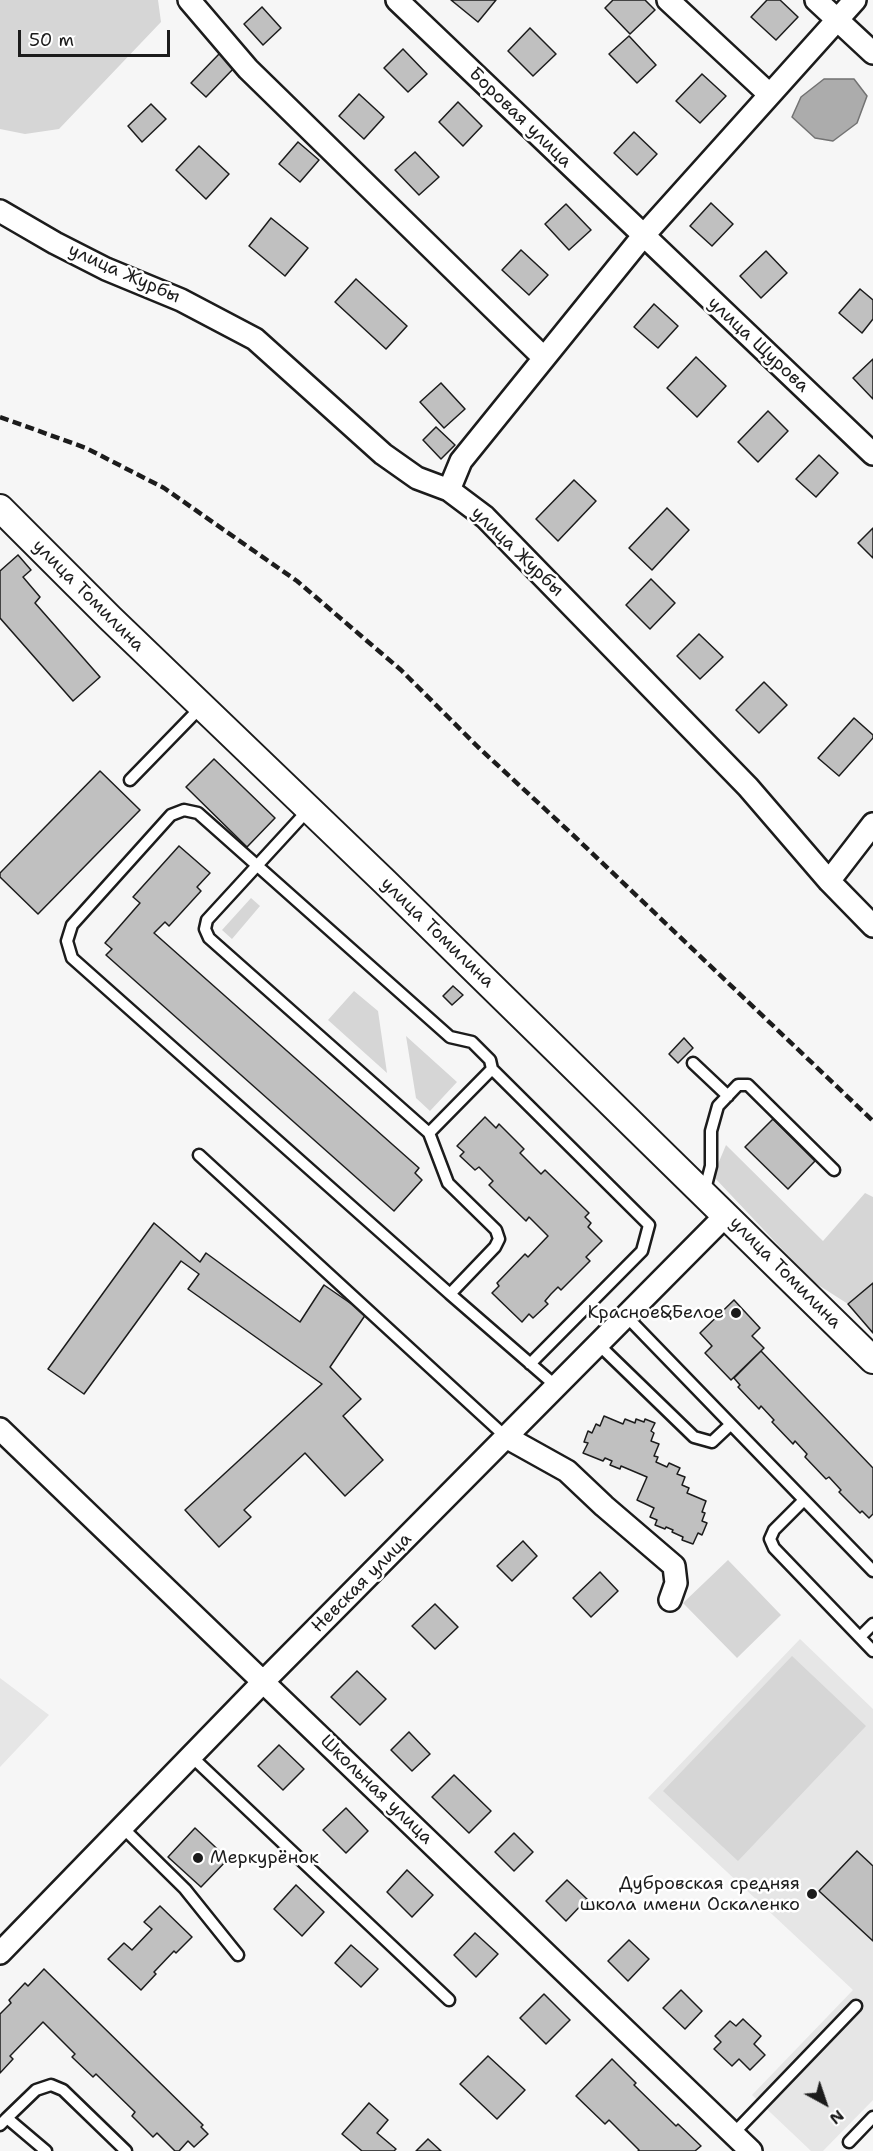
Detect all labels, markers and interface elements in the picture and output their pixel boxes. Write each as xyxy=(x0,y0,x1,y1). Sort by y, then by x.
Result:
scale bar xyxy=(21,18,172,56)
text: 50 m xyxy=(29,28,74,52)
street label: Боровая улица xyxy=(464,63,576,173)
street label: улица Журбы xyxy=(65,240,183,308)
street label: улица Щурова xyxy=(703,293,813,397)
street label: улица Журбы xyxy=(466,503,568,601)
street label: улица Томилина xyxy=(28,536,148,656)
street label: улица Томилина xyxy=(376,873,498,993)
street label: улица Томилина xyxy=(725,1213,845,1333)
place label: Красное&Белое xyxy=(588,1302,724,1324)
marker: Красное&Белое xyxy=(729,1306,743,1320)
street label: Невская улица xyxy=(308,1529,416,1637)
street label: Школьная улица xyxy=(315,1731,437,1849)
place label: Меркурёнок xyxy=(210,1847,319,1869)
marker: Меркурёнок xyxy=(191,1851,205,1865)
place label: Дубровская средняя школа имени Оскаленко xyxy=(580,1873,800,1916)
marker: Дубровская средняя школа имени Оскаленко xyxy=(805,1887,819,1901)
north arrow xyxy=(795,2073,855,2133)
text: N xyxy=(825,2105,849,2129)

